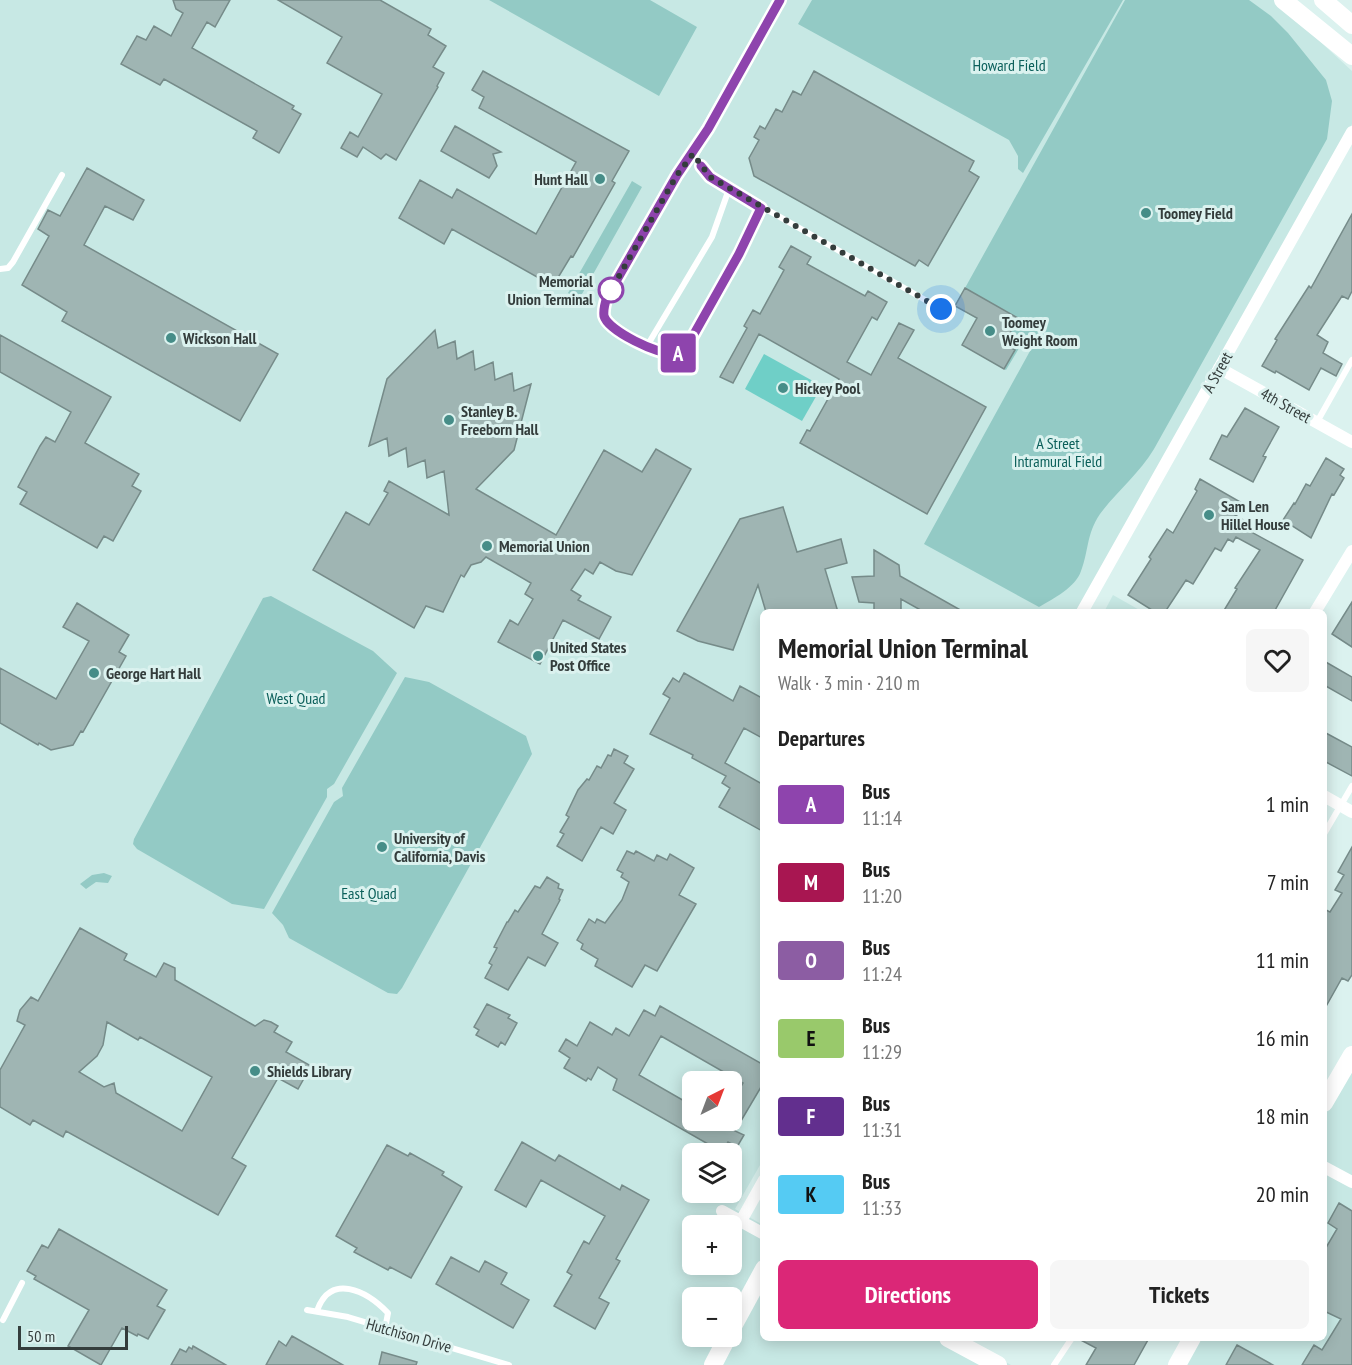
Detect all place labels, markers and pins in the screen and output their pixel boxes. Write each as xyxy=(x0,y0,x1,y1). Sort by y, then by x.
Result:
place label: Hunt Hall xyxy=(534,169,588,189)
marker: Hunt Hall xyxy=(593,172,607,186)
place label: Toomey Field xyxy=(1158,203,1233,223)
marker: Toomey Field xyxy=(1139,206,1153,220)
place label: Memorial Union Terminal xyxy=(508,271,593,309)
marker: Memorial Union Terminal xyxy=(598,277,624,303)
place label: Toomey Weight Room xyxy=(1001,312,1078,350)
marker: Toomey Weight Room xyxy=(983,324,997,338)
place label: Wickson Hall xyxy=(182,328,256,348)
marker: Wickson Hall xyxy=(164,331,178,345)
place label: Hickey Pool xyxy=(795,378,860,398)
marker: Hickey Pool xyxy=(776,381,790,395)
place label: Stanley B. Freeborn Hall xyxy=(461,401,538,439)
marker: Stanley B. Freeborn Hall xyxy=(442,413,456,427)
place label: Sam Len Hillel House xyxy=(1221,496,1290,534)
marker: Sam Len Hillel House xyxy=(1202,508,1216,522)
place label: Memorial Union xyxy=(499,536,590,556)
marker: Memorial Union xyxy=(480,539,494,553)
place label: United States Post Office xyxy=(550,637,627,675)
marker: United States Post Office xyxy=(531,649,545,663)
place label: George Hart Hall xyxy=(106,663,201,683)
marker: George Hart Hall xyxy=(87,666,101,680)
place label: University of California, Davis xyxy=(394,828,486,866)
marker: University of California, Davis xyxy=(375,840,389,854)
place label: Shields Library xyxy=(267,1061,352,1081)
marker: Shields Library xyxy=(248,1064,262,1078)

